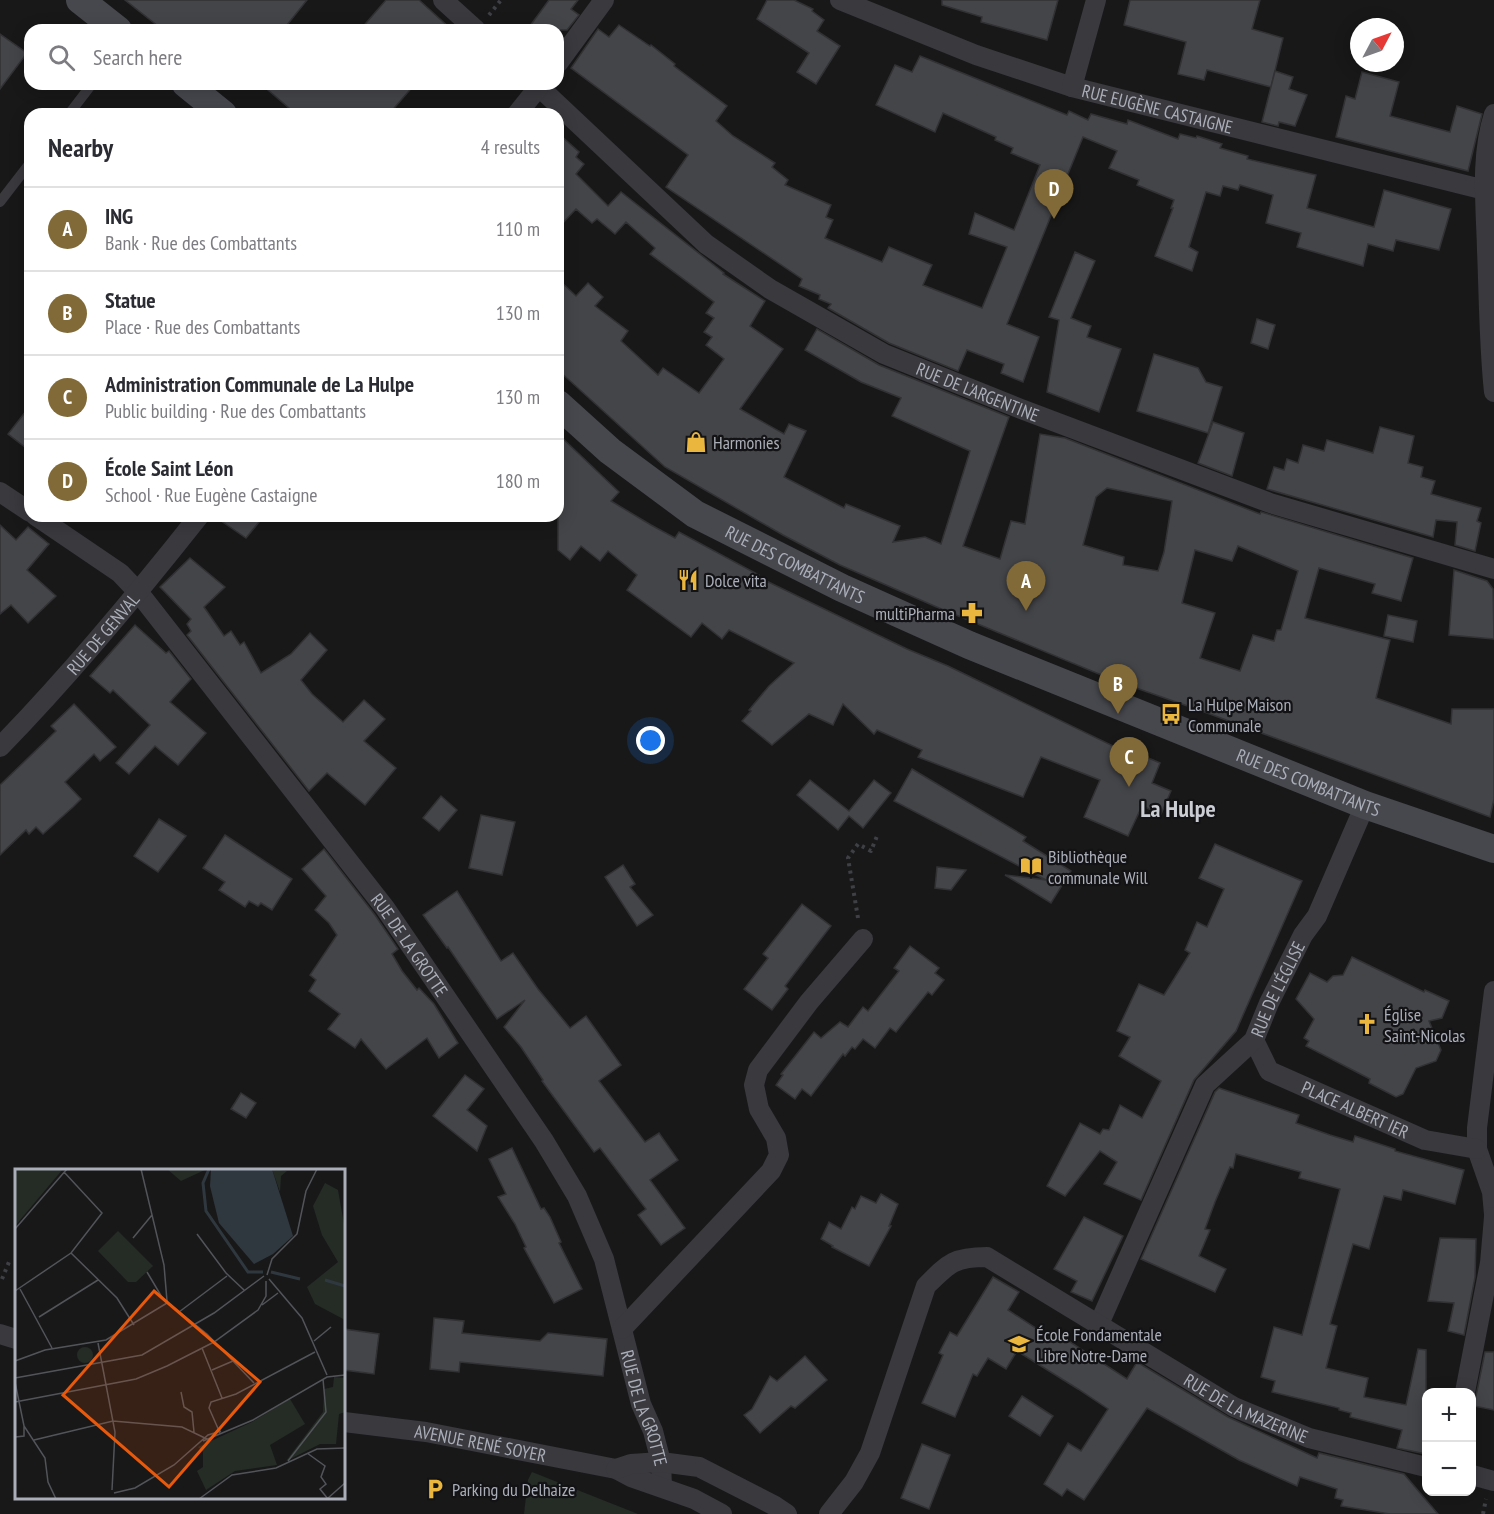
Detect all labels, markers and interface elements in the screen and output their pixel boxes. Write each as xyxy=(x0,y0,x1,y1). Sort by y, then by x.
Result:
north arrow xyxy=(1350,18,1404,72)
search box xyxy=(24,24,564,90)
icon: search xyxy=(45,41,78,74)
text: Search here xyxy=(93,43,182,71)
street label: RUE EUGÈNE CASTAIGNE xyxy=(1080,78,1235,138)
text: Nearby xyxy=(48,131,113,164)
text: 4 results xyxy=(481,134,540,160)
pin: D xyxy=(1034,170,1074,219)
text: ING xyxy=(105,202,133,230)
text: A xyxy=(62,216,73,242)
text: 110 m xyxy=(496,216,540,242)
text: Bank · Rue des Combattants xyxy=(105,230,297,256)
text: Statue xyxy=(105,286,156,314)
text: B xyxy=(63,300,72,326)
text: 130 m xyxy=(496,300,540,326)
text: Place · Rue des Combattants xyxy=(105,314,300,340)
street label: RUE DE L'ARGENTINE xyxy=(913,357,1042,426)
text: Administration Communale de La Hulpe xyxy=(105,370,414,398)
text: C xyxy=(63,384,72,410)
text: 130 m xyxy=(496,384,540,410)
text: Public building · Rue des Combattants xyxy=(105,398,366,424)
shop icon: Harmonies xyxy=(684,430,708,454)
place label: Harmonies xyxy=(713,431,780,454)
text: École Saint Léon xyxy=(105,454,233,482)
text: D xyxy=(62,468,73,494)
text: 180 m xyxy=(496,468,540,494)
text: School · Rue Eugène Castaigne xyxy=(105,482,318,508)
street label: RUE DES COMBATTANTS xyxy=(722,520,869,608)
pin: A xyxy=(1006,562,1046,611)
restaurant icon: Dolce vita xyxy=(676,568,700,592)
place label: Dolce vita xyxy=(705,569,767,592)
street label: RUE DE GENVAL xyxy=(61,588,144,679)
pharmacy icon: multiPharma xyxy=(960,601,984,625)
place label: multiPharma xyxy=(875,602,955,625)
pin: B xyxy=(1098,664,1138,714)
place label: La Hulpe Maison Communale xyxy=(1188,693,1291,737)
bus stop icon: La Hulpe Maison Communale xyxy=(1159,702,1183,726)
your location xyxy=(636,726,665,755)
pin: C xyxy=(1110,738,1148,787)
street label: RUE DES COMBATTANTS xyxy=(1233,743,1384,821)
district label: La Hulpe xyxy=(1140,793,1216,824)
place label: Bibliothèque communale Will xyxy=(1048,845,1149,889)
library icon: Bibliothèque communale Will xyxy=(1019,854,1043,878)
street label: RUE DE LA GROTTE xyxy=(366,888,453,1001)
street label: RUE DE L'ÉGLISE xyxy=(1245,937,1310,1040)
place label: Église Saint-Nicolas xyxy=(1384,1003,1465,1047)
church icon: Église Saint-Nicolas xyxy=(1355,1012,1379,1036)
street label: PLACE ALBERT IER xyxy=(1298,1075,1413,1143)
inset map xyxy=(15,1169,345,1499)
place label: École Fondamentale Libre Notre-Dame xyxy=(1036,1323,1162,1367)
school or university icon: École Fondamentale Libre Notre-Dame xyxy=(1007,1332,1031,1356)
street label: RUE DE LA GROTTE xyxy=(616,1348,673,1468)
street label: RUE DE LA MAZERINE xyxy=(1180,1368,1312,1448)
map controls xyxy=(1422,1388,1476,1496)
button: + xyxy=(1422,1388,1476,1442)
street label: AVENUE RENÉ SOYER xyxy=(413,1419,549,1467)
button: − xyxy=(1422,1442,1476,1496)
parking icon: Parking du Delhaize xyxy=(423,1477,447,1501)
place label: Parking du Delhaize xyxy=(452,1478,575,1501)

